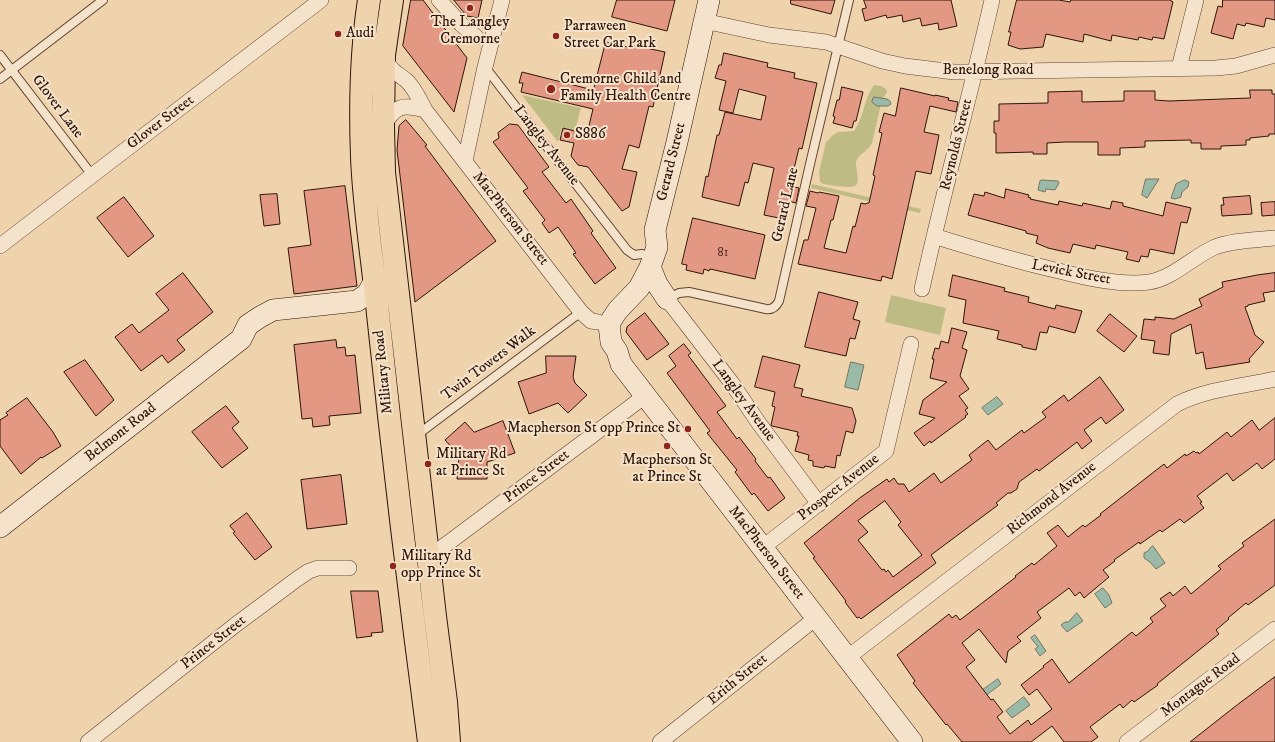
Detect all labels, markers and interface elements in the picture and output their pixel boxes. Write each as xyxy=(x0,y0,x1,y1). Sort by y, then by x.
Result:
marker: The Langley Cremorne xyxy=(465,3,475,13)
place label: The Langley Cremorne xyxy=(431,14,509,49)
place label: Parraween Street Car Park xyxy=(564,18,656,53)
place label: Audi xyxy=(346,25,374,43)
marker: Audi xyxy=(333,29,343,39)
marker: Parraween Street Car Park xyxy=(551,31,561,41)
street label: Benelong Road xyxy=(943,62,1033,80)
place label: Cremorne Child and Family Health Centre xyxy=(560,71,691,106)
street label: Glover Lane xyxy=(27,72,87,142)
marker: Cremorne Child and Family Health Centre xyxy=(545,83,557,95)
street label: Glover Street xyxy=(124,92,198,154)
street label: Reynolds Street xyxy=(937,97,977,193)
street label: Langley Avenue xyxy=(509,102,583,190)
street label: Gerard Street xyxy=(654,121,690,203)
place label: S886 xyxy=(575,126,606,144)
marker: S886 xyxy=(562,130,572,140)
street label: Gerard Lane xyxy=(769,166,803,244)
street label: MacPherson Street xyxy=(468,169,552,269)
house number: 81 xyxy=(717,245,729,261)
street label: Levick Street xyxy=(1030,257,1112,289)
street label: Twin Towers Walk xyxy=(438,323,540,405)
street label: Military Road xyxy=(371,329,397,415)
street label: Langley Avenue xyxy=(707,357,779,445)
street label: Belmont Road xyxy=(82,400,160,466)
place label: Macpherson St opp Prince St xyxy=(507,420,680,438)
marker: Macpherson St opp Prince St xyxy=(683,424,693,434)
marker: Macpherson St at Prince St xyxy=(662,441,672,451)
place label: Military Rd at Prince St xyxy=(436,446,506,481)
street label: Prince Street xyxy=(501,447,573,507)
street label: Prospect Avenue xyxy=(795,451,883,525)
place label: Macpherson St at Prince St xyxy=(622,452,712,487)
marker: Military Rd at Prince St xyxy=(423,459,433,469)
street label: Richmond Avenue xyxy=(1004,459,1100,539)
street label: MacPherson Street xyxy=(724,503,808,603)
place label: Military Rd opp Prince St xyxy=(401,548,481,583)
marker: Military Rd opp Prince St xyxy=(388,561,398,571)
street label: Prince Street xyxy=(178,612,250,674)
street label: Montague Road xyxy=(1158,650,1244,722)
street label: Erith Street xyxy=(705,651,771,709)

